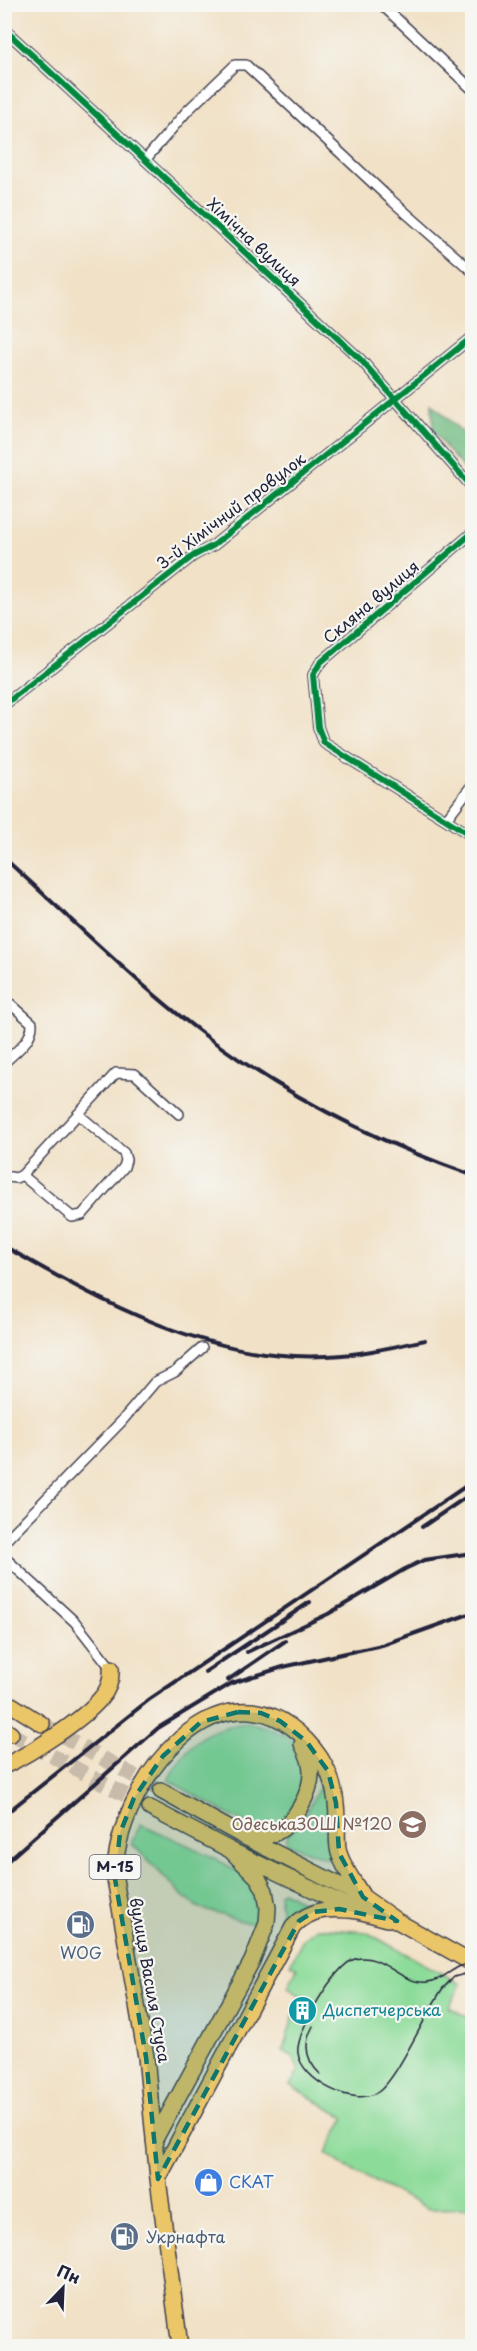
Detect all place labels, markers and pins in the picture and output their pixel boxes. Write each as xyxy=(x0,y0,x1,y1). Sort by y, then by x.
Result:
school or university icon: ОдеськаЗОШ №120 xyxy=(397,1808,429,1840)
place label: ОдеськаЗОШ №120 xyxy=(231,1811,392,1835)
fuel station icon: WOG xyxy=(65,1909,97,1941)
place label: WOG xyxy=(60,1940,102,1964)
building icon: Диспетчерська xyxy=(286,1994,318,2026)
place label: Диспетчерська xyxy=(322,1997,441,2021)
shop icon: СКАТ xyxy=(192,2166,224,2198)
place label: СКАТ xyxy=(229,2169,274,2193)
fuel station icon: Укрнафта xyxy=(109,2221,141,2253)
place label: Укрнафта xyxy=(146,2224,226,2248)

